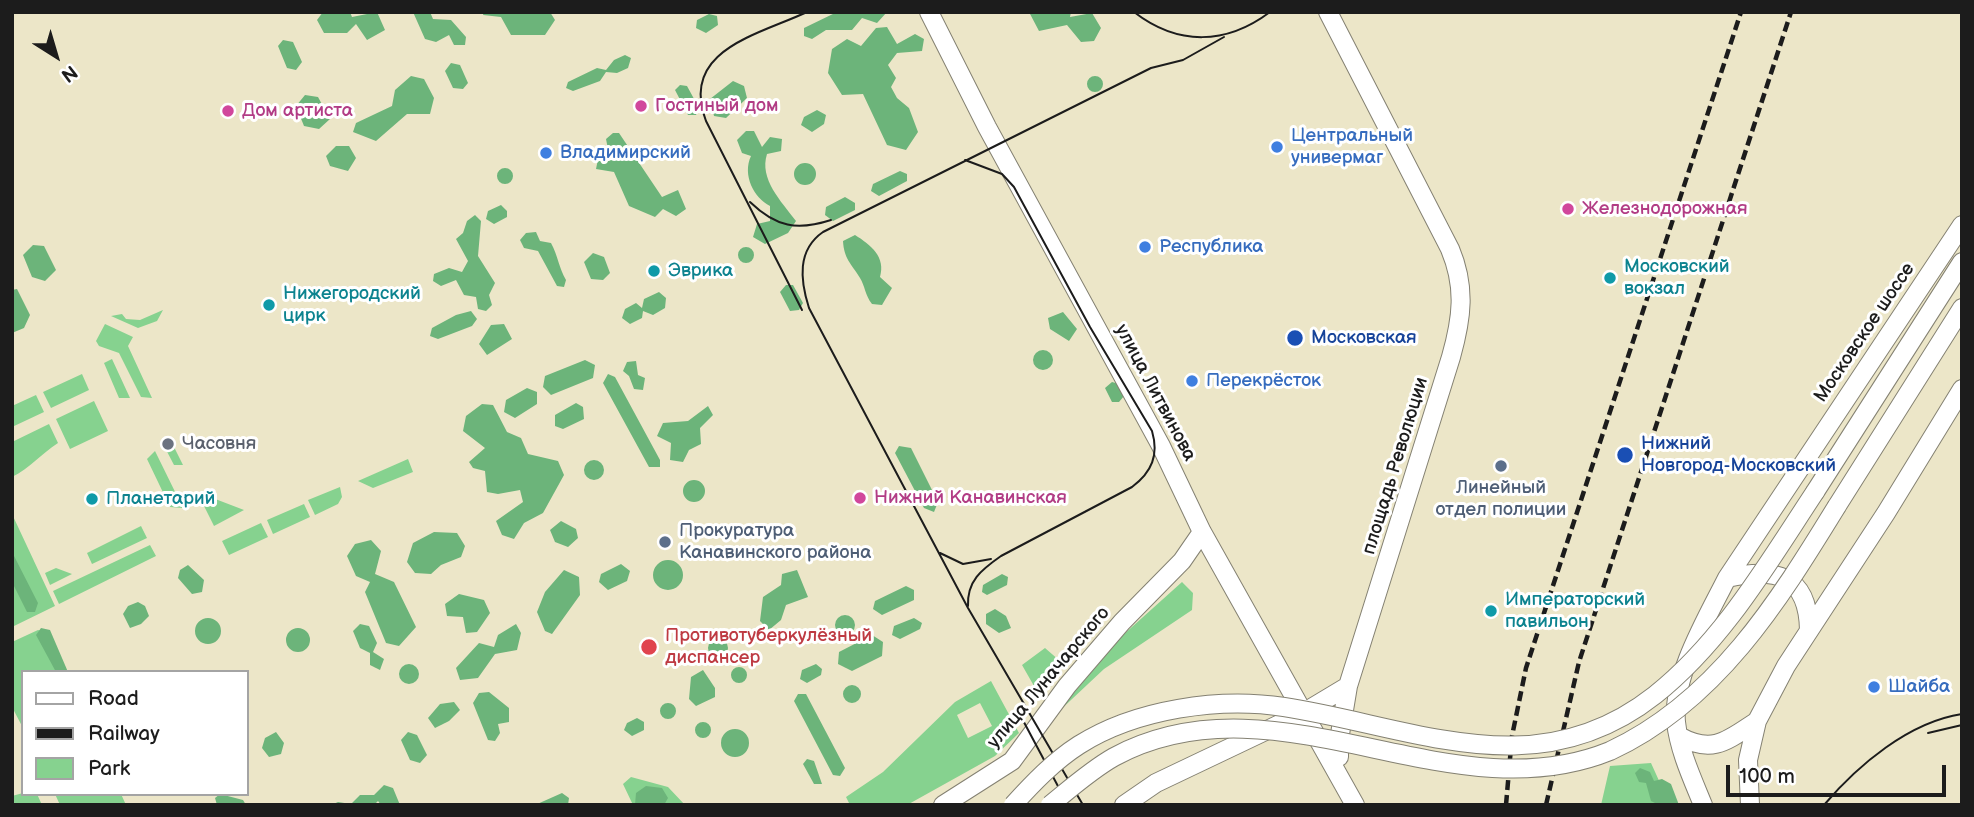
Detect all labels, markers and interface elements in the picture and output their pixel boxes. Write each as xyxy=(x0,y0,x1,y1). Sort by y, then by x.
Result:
north arrow xyxy=(21,21,91,91)
text: N xyxy=(56,60,82,87)
place label: Гостиный дом xyxy=(655,95,779,117)
marker: Гостиный дом xyxy=(633,98,649,114)
place label: Дом артиста xyxy=(242,100,353,122)
marker: Дом артиста xyxy=(220,103,236,119)
place label: Центральный универмаг xyxy=(1291,125,1413,169)
marker: Центральный универмаг xyxy=(1269,139,1285,155)
place label: Владимирский xyxy=(560,142,691,164)
marker: Владимирский xyxy=(538,145,554,161)
place label: Железнодорожная xyxy=(1582,198,1747,220)
marker: Железнодорожная xyxy=(1560,201,1576,217)
place label: Республика xyxy=(1159,236,1263,258)
marker: Республика xyxy=(1137,239,1153,255)
place label: Московский вокзал xyxy=(1624,256,1730,300)
street label: Московское шоссе xyxy=(1810,259,1920,407)
place label: Эврика xyxy=(668,260,733,282)
marker: Эврика xyxy=(646,263,662,279)
marker: Московский вокзал xyxy=(1602,270,1618,286)
place label: Нижегородский цирк xyxy=(283,283,421,327)
marker: Нижегородский цирк xyxy=(261,297,277,313)
street label: улица Литвинова xyxy=(1109,321,1201,465)
place label: Московская xyxy=(1311,327,1417,349)
marker: Московская xyxy=(1285,328,1305,348)
place label: Перекрёсток xyxy=(1206,370,1321,392)
marker: Перекрёсток xyxy=(1184,373,1200,389)
street label: площадь Революции xyxy=(1358,375,1434,557)
place label: Часовня xyxy=(182,433,256,455)
place label: Нижний Новгород-Московский xyxy=(1641,433,1836,477)
marker: Часовня xyxy=(160,436,176,452)
marker: Нижний Новгород-Московский xyxy=(1615,445,1635,465)
marker: Линейный отдел полиции xyxy=(1493,458,1509,474)
place label: Линейный отдел полиции xyxy=(1436,477,1566,521)
place label: Нижний Канавинская xyxy=(874,487,1067,509)
place label: Планетарий xyxy=(106,488,215,510)
marker: Нижний Канавинская xyxy=(852,490,868,506)
marker: Планетарий xyxy=(84,491,100,507)
place label: Прокуратура Канавинского района xyxy=(679,520,871,564)
marker: Прокуратура Канавинского района xyxy=(657,534,673,550)
place label: Императорский павильон xyxy=(1505,589,1645,633)
street label: улица Луначарского xyxy=(983,602,1115,754)
marker: Императорский павильон xyxy=(1483,603,1499,619)
place label: Противотуберкулёзный диспансер xyxy=(665,625,872,669)
marker: Противотуберкулёзный диспансер xyxy=(639,637,659,657)
legend xyxy=(21,670,248,796)
place label: Шайба xyxy=(1888,676,1950,698)
marker: Шайба xyxy=(1866,679,1882,695)
text: Road xyxy=(88,686,139,711)
text: Railway xyxy=(88,721,160,746)
scale bar xyxy=(1729,750,1950,794)
text: Park xyxy=(88,756,130,781)
text: 100 m xyxy=(1739,764,1795,789)

